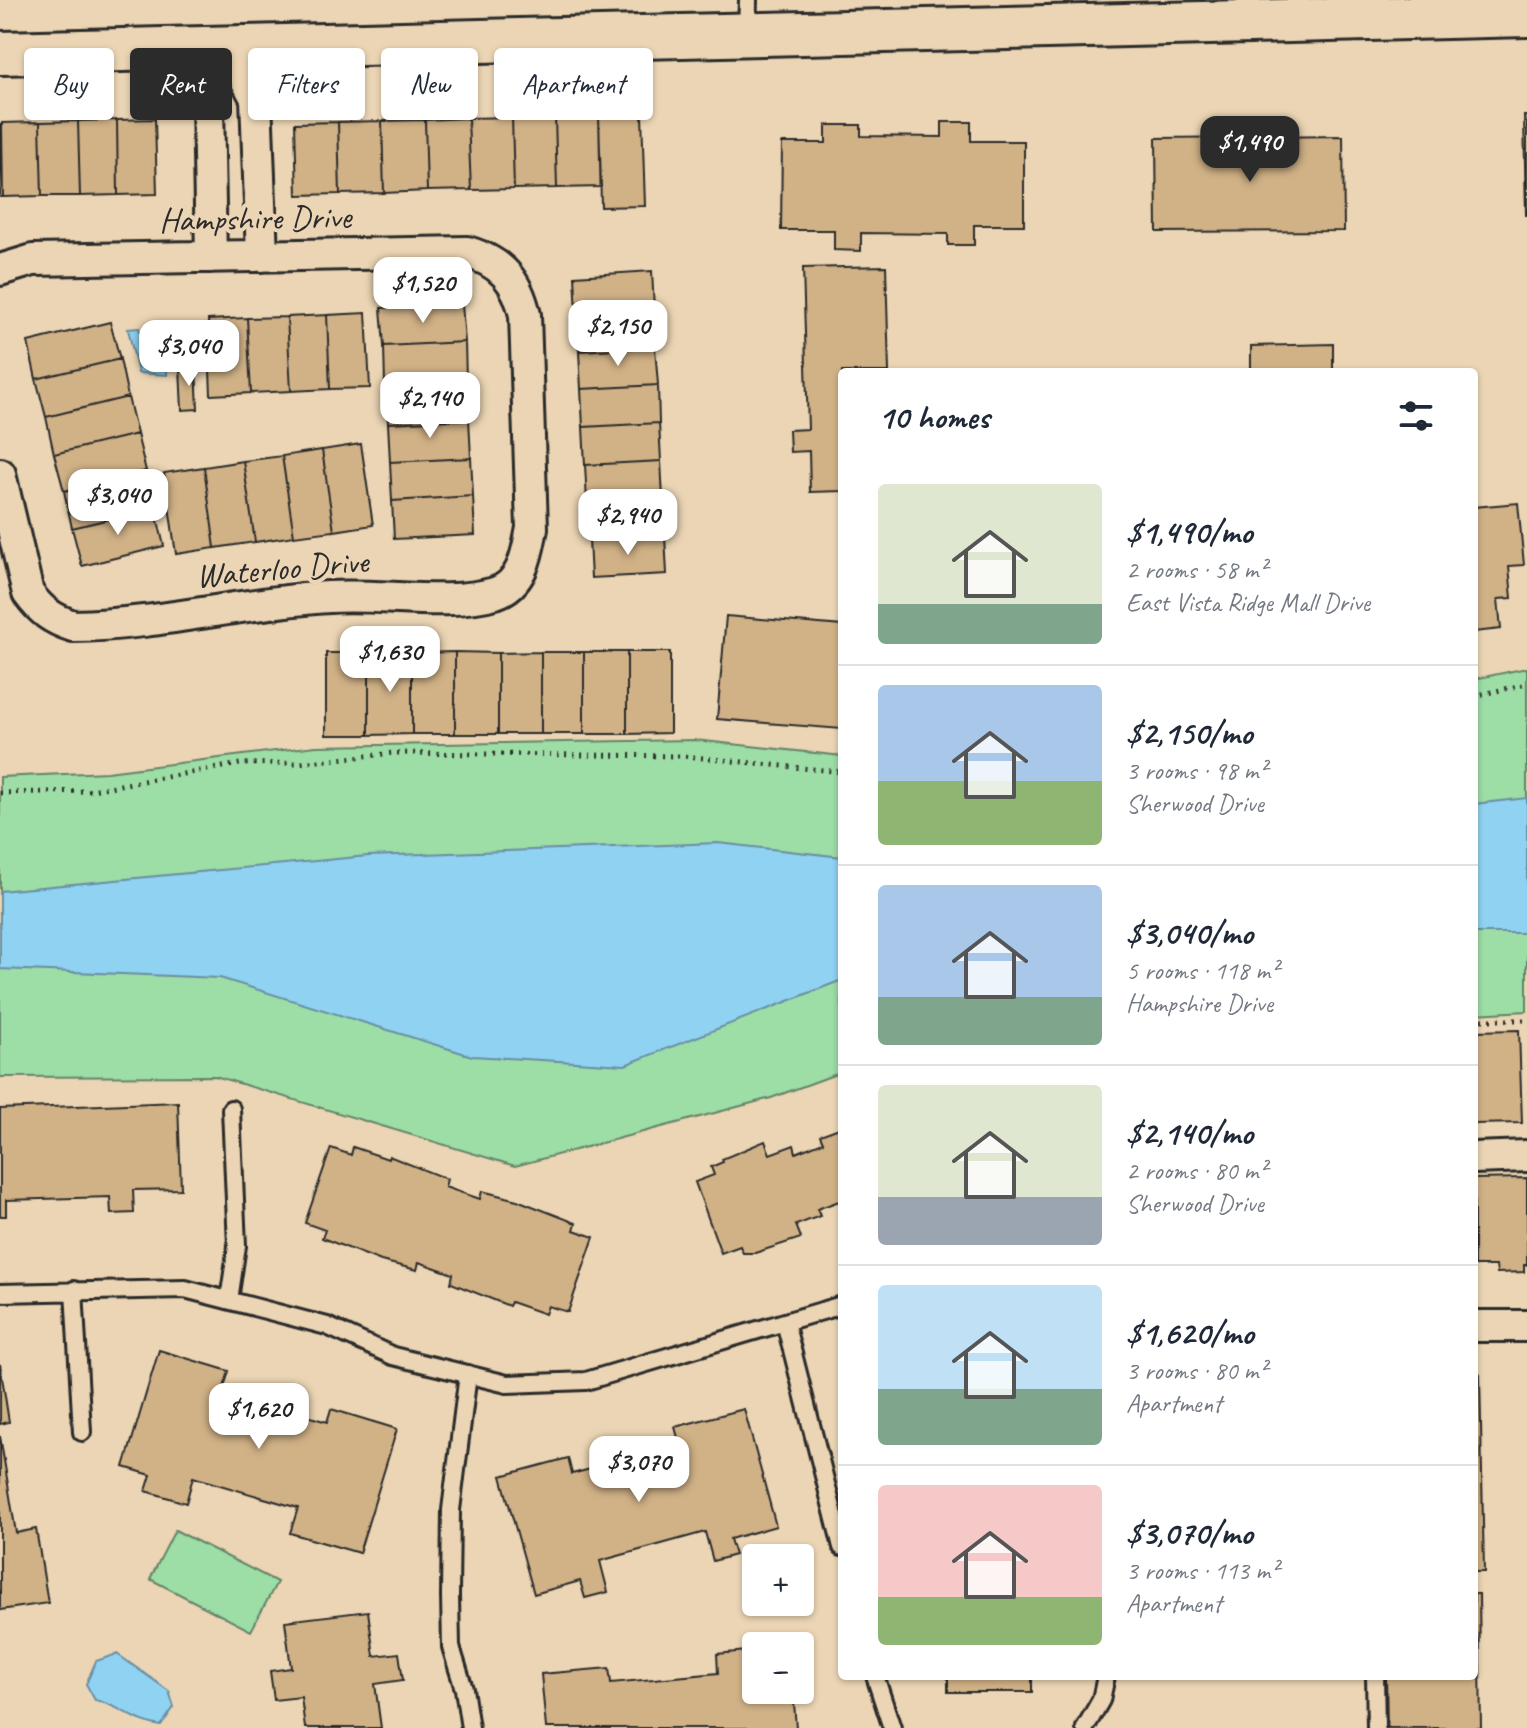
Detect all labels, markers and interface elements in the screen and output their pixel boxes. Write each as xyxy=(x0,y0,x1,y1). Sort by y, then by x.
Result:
chip: Buy xyxy=(24,48,114,120)
chip: Rent xyxy=(130,48,232,120)
chip: Filters xyxy=(248,48,365,120)
chip: New xyxy=(381,48,478,120)
chip: Apartment xyxy=(494,48,653,120)
pin: $1,490 xyxy=(1185,116,1315,184)
text: $1,490 xyxy=(1218,125,1282,158)
street label: Hampshire Drive xyxy=(159,195,353,241)
pin: $1,520 xyxy=(358,257,488,325)
text: $1,520 xyxy=(391,266,455,299)
pin: $2,150 xyxy=(553,300,683,368)
text: $2,150 xyxy=(586,309,650,342)
pin: $3,040 xyxy=(124,320,254,388)
text: $3,040 xyxy=(157,329,221,362)
pin: $2,140 xyxy=(365,372,495,440)
text: $2,140 xyxy=(398,381,462,414)
icon: filters xyxy=(1394,394,1438,438)
text: 10 homes xyxy=(878,395,989,438)
pin: $3,040 xyxy=(53,469,183,537)
text: $3,040 xyxy=(86,478,150,511)
pin: $2,940 xyxy=(563,489,693,557)
text: $2,940 xyxy=(596,498,660,531)
text: $1,490/mo xyxy=(1126,510,1252,553)
icon: home xyxy=(942,516,1038,612)
street label: Waterloo Drive xyxy=(194,539,372,597)
text: 2 rooms · 58 m² xyxy=(1126,553,1267,586)
text: East Vista Ridge Mall Drive xyxy=(1126,586,1370,619)
pin: $1,630 xyxy=(325,626,455,694)
text: $1,630 xyxy=(358,635,422,668)
text: $2,150/mo xyxy=(1126,711,1252,754)
icon: home xyxy=(942,717,1038,813)
text: 3 rooms · 98 m² xyxy=(1126,754,1267,787)
text: Sherwood Drive xyxy=(1126,787,1264,820)
text: $3,040/mo xyxy=(1126,911,1253,954)
icon: home xyxy=(942,917,1038,1013)
text: 5 rooms · 118 m² xyxy=(1126,954,1278,987)
text: Hampshire Drive xyxy=(1126,987,1273,1020)
text: $2,140/mo xyxy=(1126,1111,1253,1154)
icon: home xyxy=(942,1117,1038,1213)
text: 2 rooms · 80 m² xyxy=(1126,1154,1267,1187)
text: Sherwood Drive xyxy=(1126,1187,1264,1220)
text: $1,620/mo xyxy=(1126,1311,1254,1354)
icon: home xyxy=(942,1317,1038,1413)
text: 3 rooms · 80 m² xyxy=(1126,1354,1267,1387)
pin: $1,620 xyxy=(194,1383,324,1451)
text: Apartment xyxy=(1126,1387,1222,1420)
text: $1,620 xyxy=(227,1392,291,1425)
pin: $3,070 xyxy=(574,1436,704,1504)
text: $3,070 xyxy=(607,1445,671,1478)
text: $3,070/mo xyxy=(1126,1511,1253,1554)
icon: home xyxy=(942,1517,1038,1613)
map controls xyxy=(742,1544,814,1704)
button: + xyxy=(742,1544,814,1616)
text: 3 rooms · 113 m² xyxy=(1126,1554,1278,1587)
text: Apartment xyxy=(1126,1587,1222,1620)
button: − xyxy=(742,1632,814,1704)

